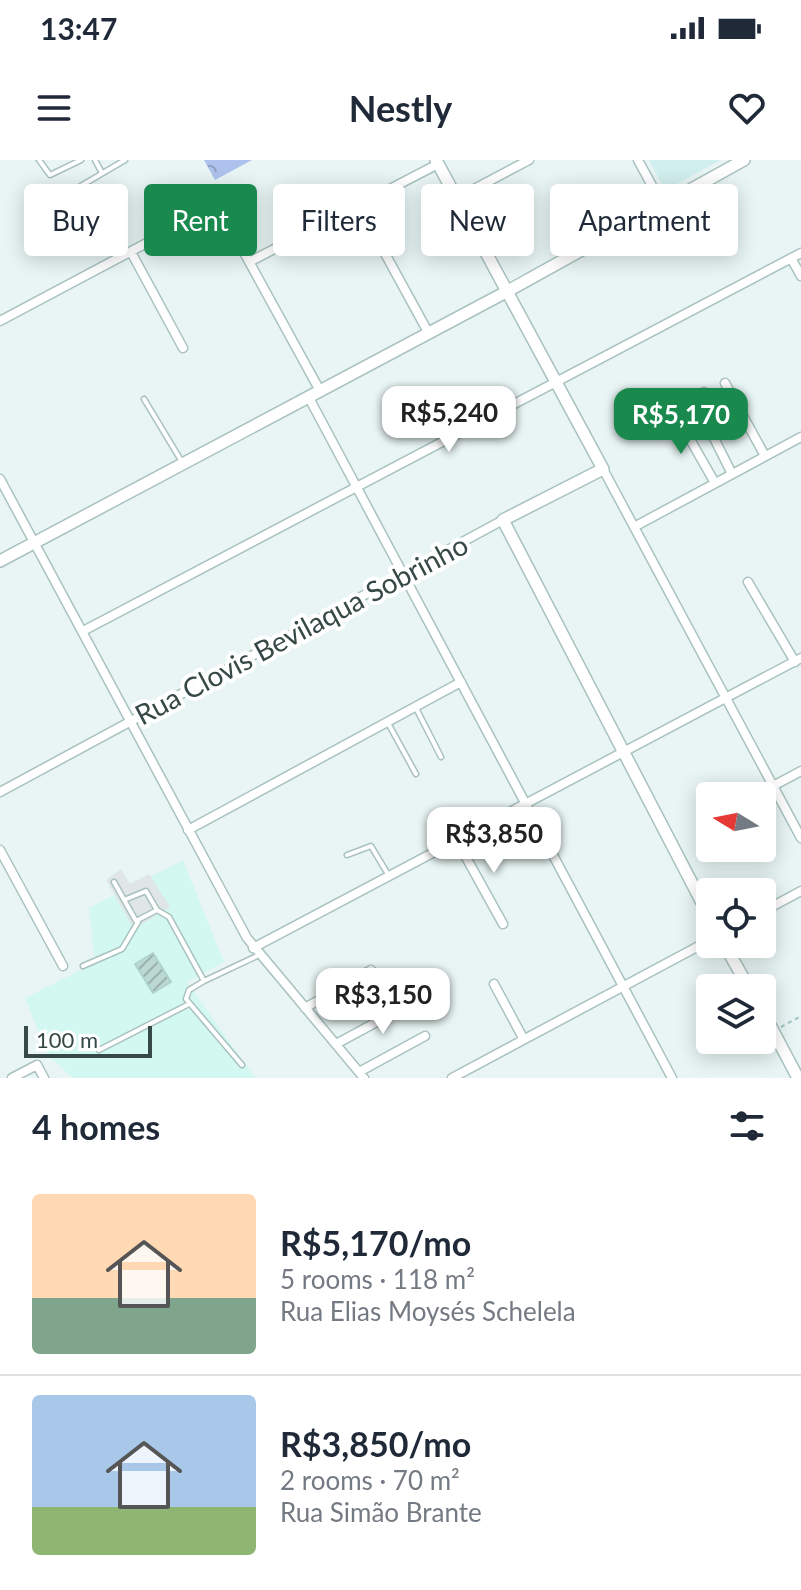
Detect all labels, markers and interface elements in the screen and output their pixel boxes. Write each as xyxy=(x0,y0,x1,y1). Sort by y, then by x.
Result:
text: 13:47 xyxy=(40,10,117,46)
icon: menu xyxy=(32,86,76,130)
text: Nestly xyxy=(349,86,452,130)
icon: heart xyxy=(725,86,769,130)
chip: Buy xyxy=(24,184,128,256)
chip: Rent xyxy=(144,184,257,256)
chip: Filters xyxy=(273,184,405,256)
chip: New xyxy=(421,184,534,256)
chip: Apartment xyxy=(550,184,738,256)
pin: R$5,240 xyxy=(375,386,523,454)
pin: R$5,170 xyxy=(607,388,755,456)
text: R$5,240 xyxy=(400,396,498,428)
text: R$5,170 xyxy=(632,398,730,430)
street label: Rua Clovis Bevilaqua Sobrinho xyxy=(129,527,473,731)
north arrow xyxy=(696,782,776,862)
map controls xyxy=(696,782,776,1054)
pin: R$3,850 xyxy=(420,807,568,875)
text: R$3,850 xyxy=(445,817,543,849)
button: locate xyxy=(696,878,776,958)
pin: R$3,150 xyxy=(309,968,457,1036)
button: layers xyxy=(696,974,776,1054)
text: R$3,150 xyxy=(334,978,432,1010)
scale bar xyxy=(24,1022,152,1058)
text: 100 m xyxy=(36,1026,98,1053)
icon: filters xyxy=(725,1104,769,1148)
text: 4 homes xyxy=(32,1106,160,1147)
text: R$5,170/mo xyxy=(280,1222,471,1263)
icon: home xyxy=(96,1226,192,1322)
text: 5 rooms · 118 m² xyxy=(280,1263,475,1295)
text: Rua Elias Moysés Schelela xyxy=(280,1295,576,1327)
text: R$3,850/mo xyxy=(280,1423,471,1464)
icon: home xyxy=(96,1427,192,1523)
text: 2 rooms · 70 m² xyxy=(280,1464,460,1496)
text: Rua Simão Brante xyxy=(280,1496,482,1528)

